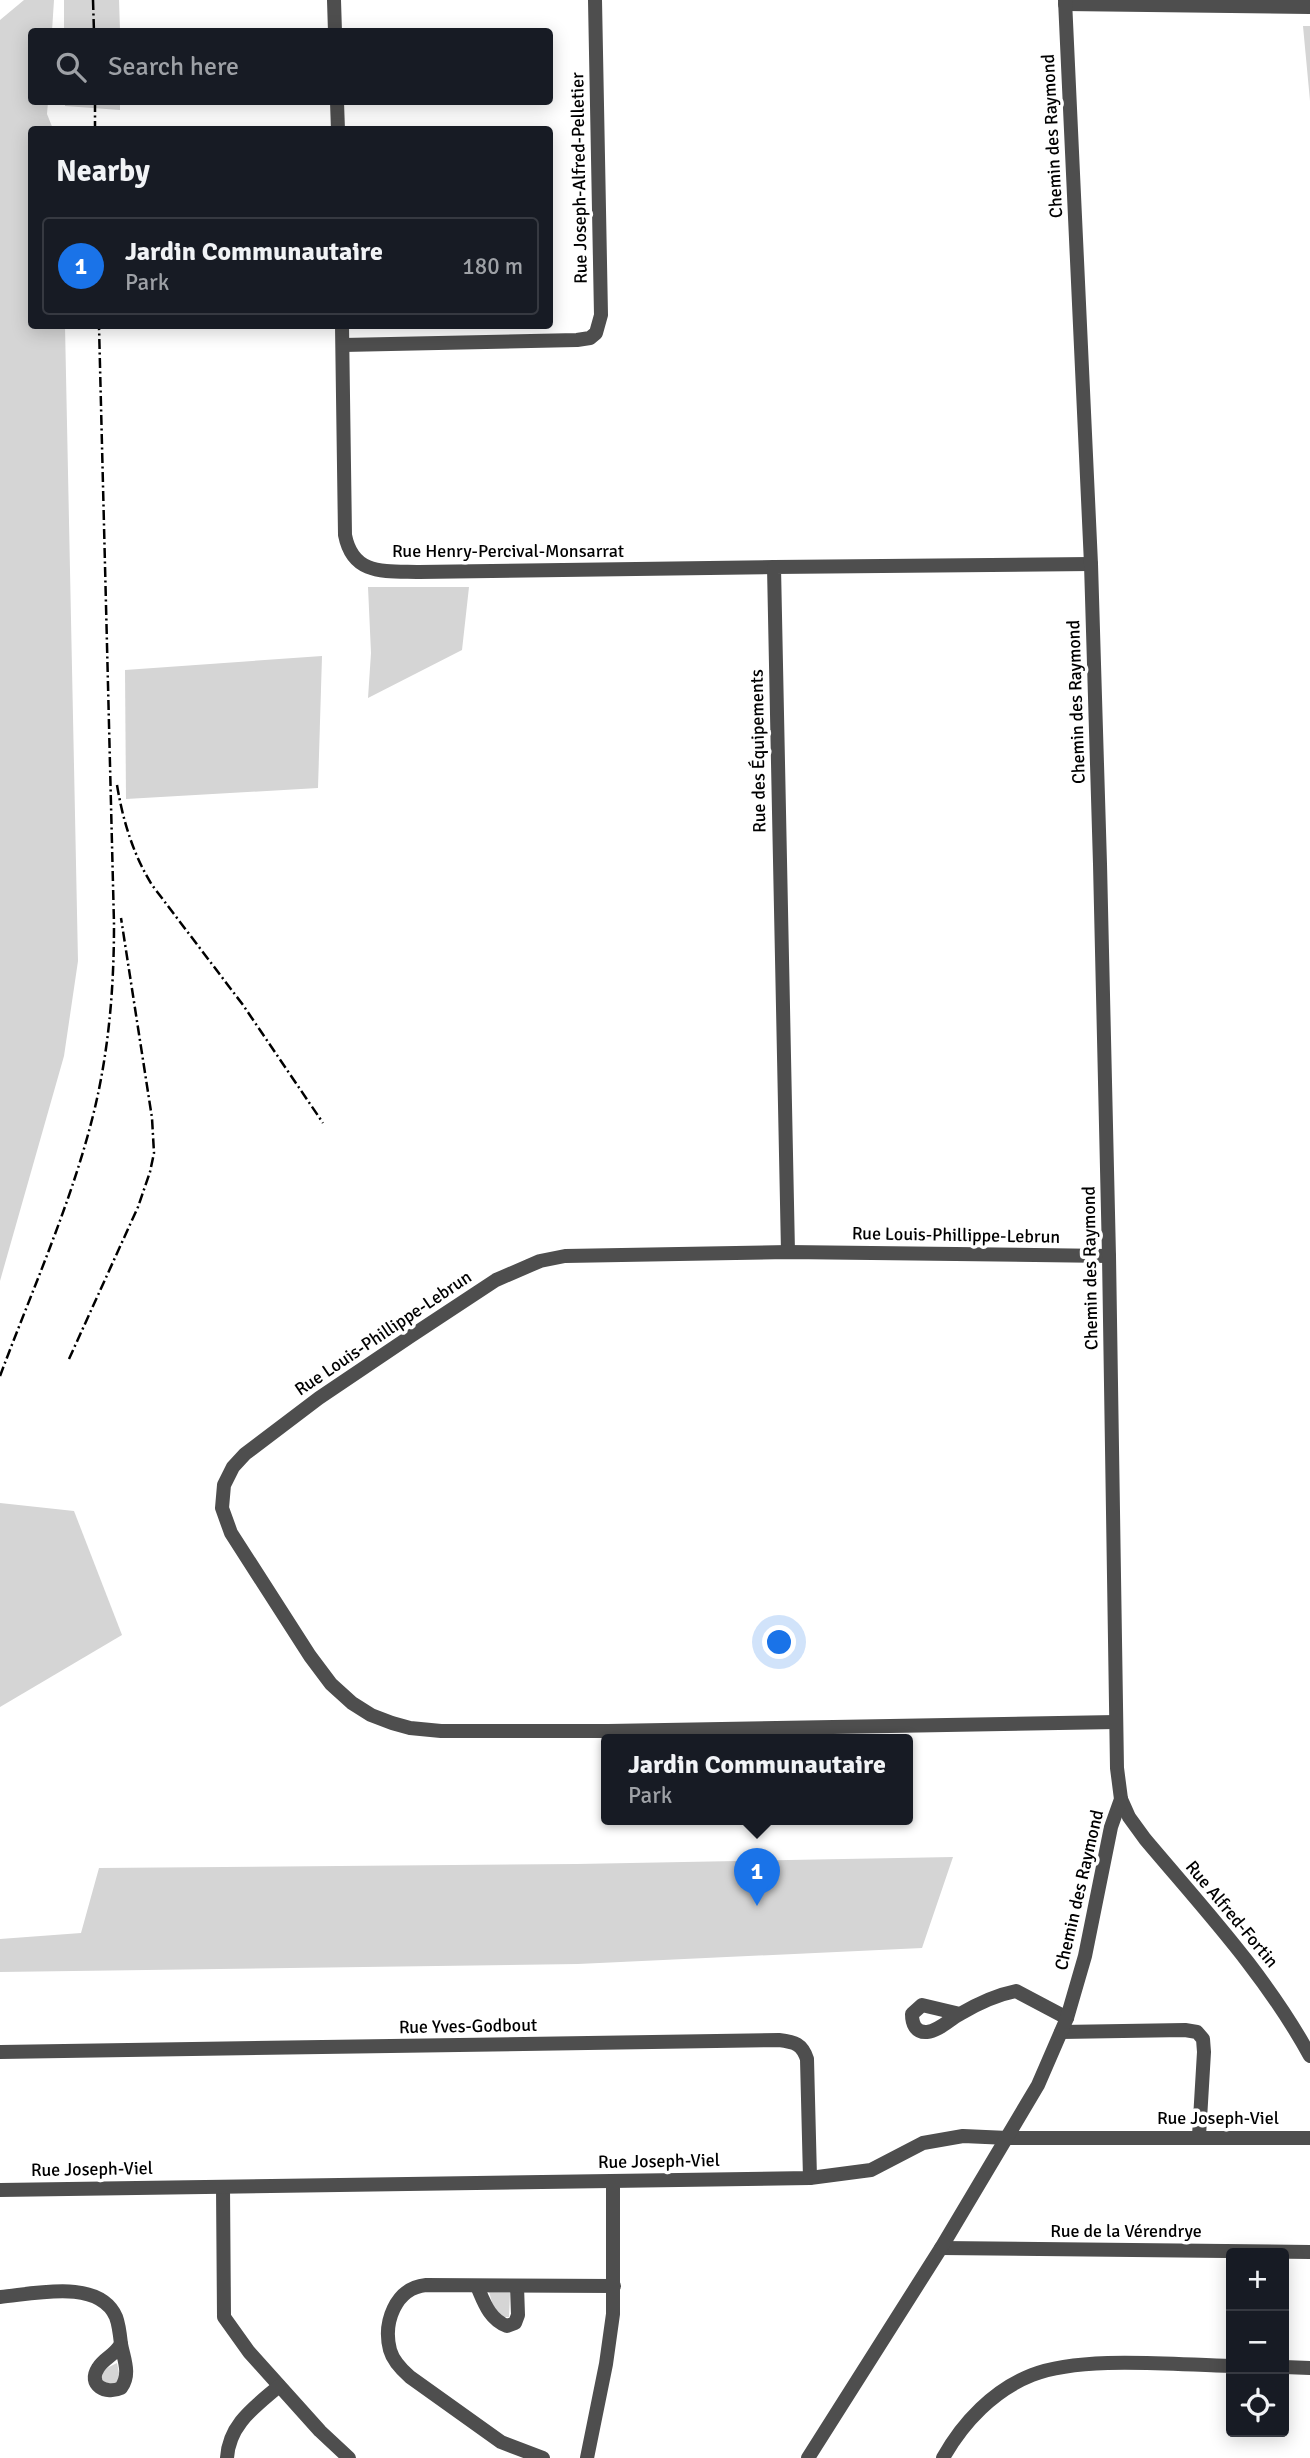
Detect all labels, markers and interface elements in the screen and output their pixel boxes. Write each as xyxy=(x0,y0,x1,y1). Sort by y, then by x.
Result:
search box xyxy=(28,28,553,105)
icon: search xyxy=(52,48,90,86)
text: Search here xyxy=(108,51,239,83)
street label: Chemin des Raymond xyxy=(1037,53,1067,219)
street label: Rue Joseph-Alfred-Pelletier xyxy=(566,72,592,284)
text: Nearby xyxy=(56,153,150,190)
text: Jardin Communautaire xyxy=(125,236,383,268)
text: 1 xyxy=(75,252,87,281)
text: 180 m xyxy=(462,252,523,281)
text: Park xyxy=(125,268,169,297)
street label: Rue Henry-Percival-Monsarrat xyxy=(392,540,624,562)
street label: Chemin des Raymond xyxy=(1062,620,1090,784)
street label: Rue des Équipements xyxy=(746,669,770,833)
street label: Chemin des Raymond xyxy=(1078,1186,1102,1350)
street label: Rue Louis-Phillippe-Lebrun xyxy=(852,1222,1060,1248)
street label: Rue Louis-Phillippe-Lebrun xyxy=(290,1266,476,1400)
your location xyxy=(762,1625,796,1659)
popup xyxy=(601,1734,913,1825)
text: Jardin Communautaire xyxy=(628,1749,886,1781)
text: Park xyxy=(628,1781,672,1810)
street label: Chemin des Raymond xyxy=(1050,1808,1108,1972)
pin: 1 xyxy=(734,1848,780,1906)
street label: Rue Alfred-Fortin xyxy=(1181,1856,1283,1972)
street label: Rue Yves-Godbout xyxy=(399,2014,537,2038)
street label: Rue Joseph-Viel xyxy=(1157,2107,1279,2129)
street label: Rue Joseph-Viel xyxy=(598,2149,720,2173)
street label: Rue Joseph-Viel xyxy=(31,2157,153,2181)
street label: Rue de la Vérendrye xyxy=(1050,2220,1202,2242)
map controls xyxy=(1226,2248,1289,2437)
button: + xyxy=(1226,2248,1289,2311)
button: − xyxy=(1226,2311,1289,2374)
button: locate xyxy=(1226,2374,1289,2437)

